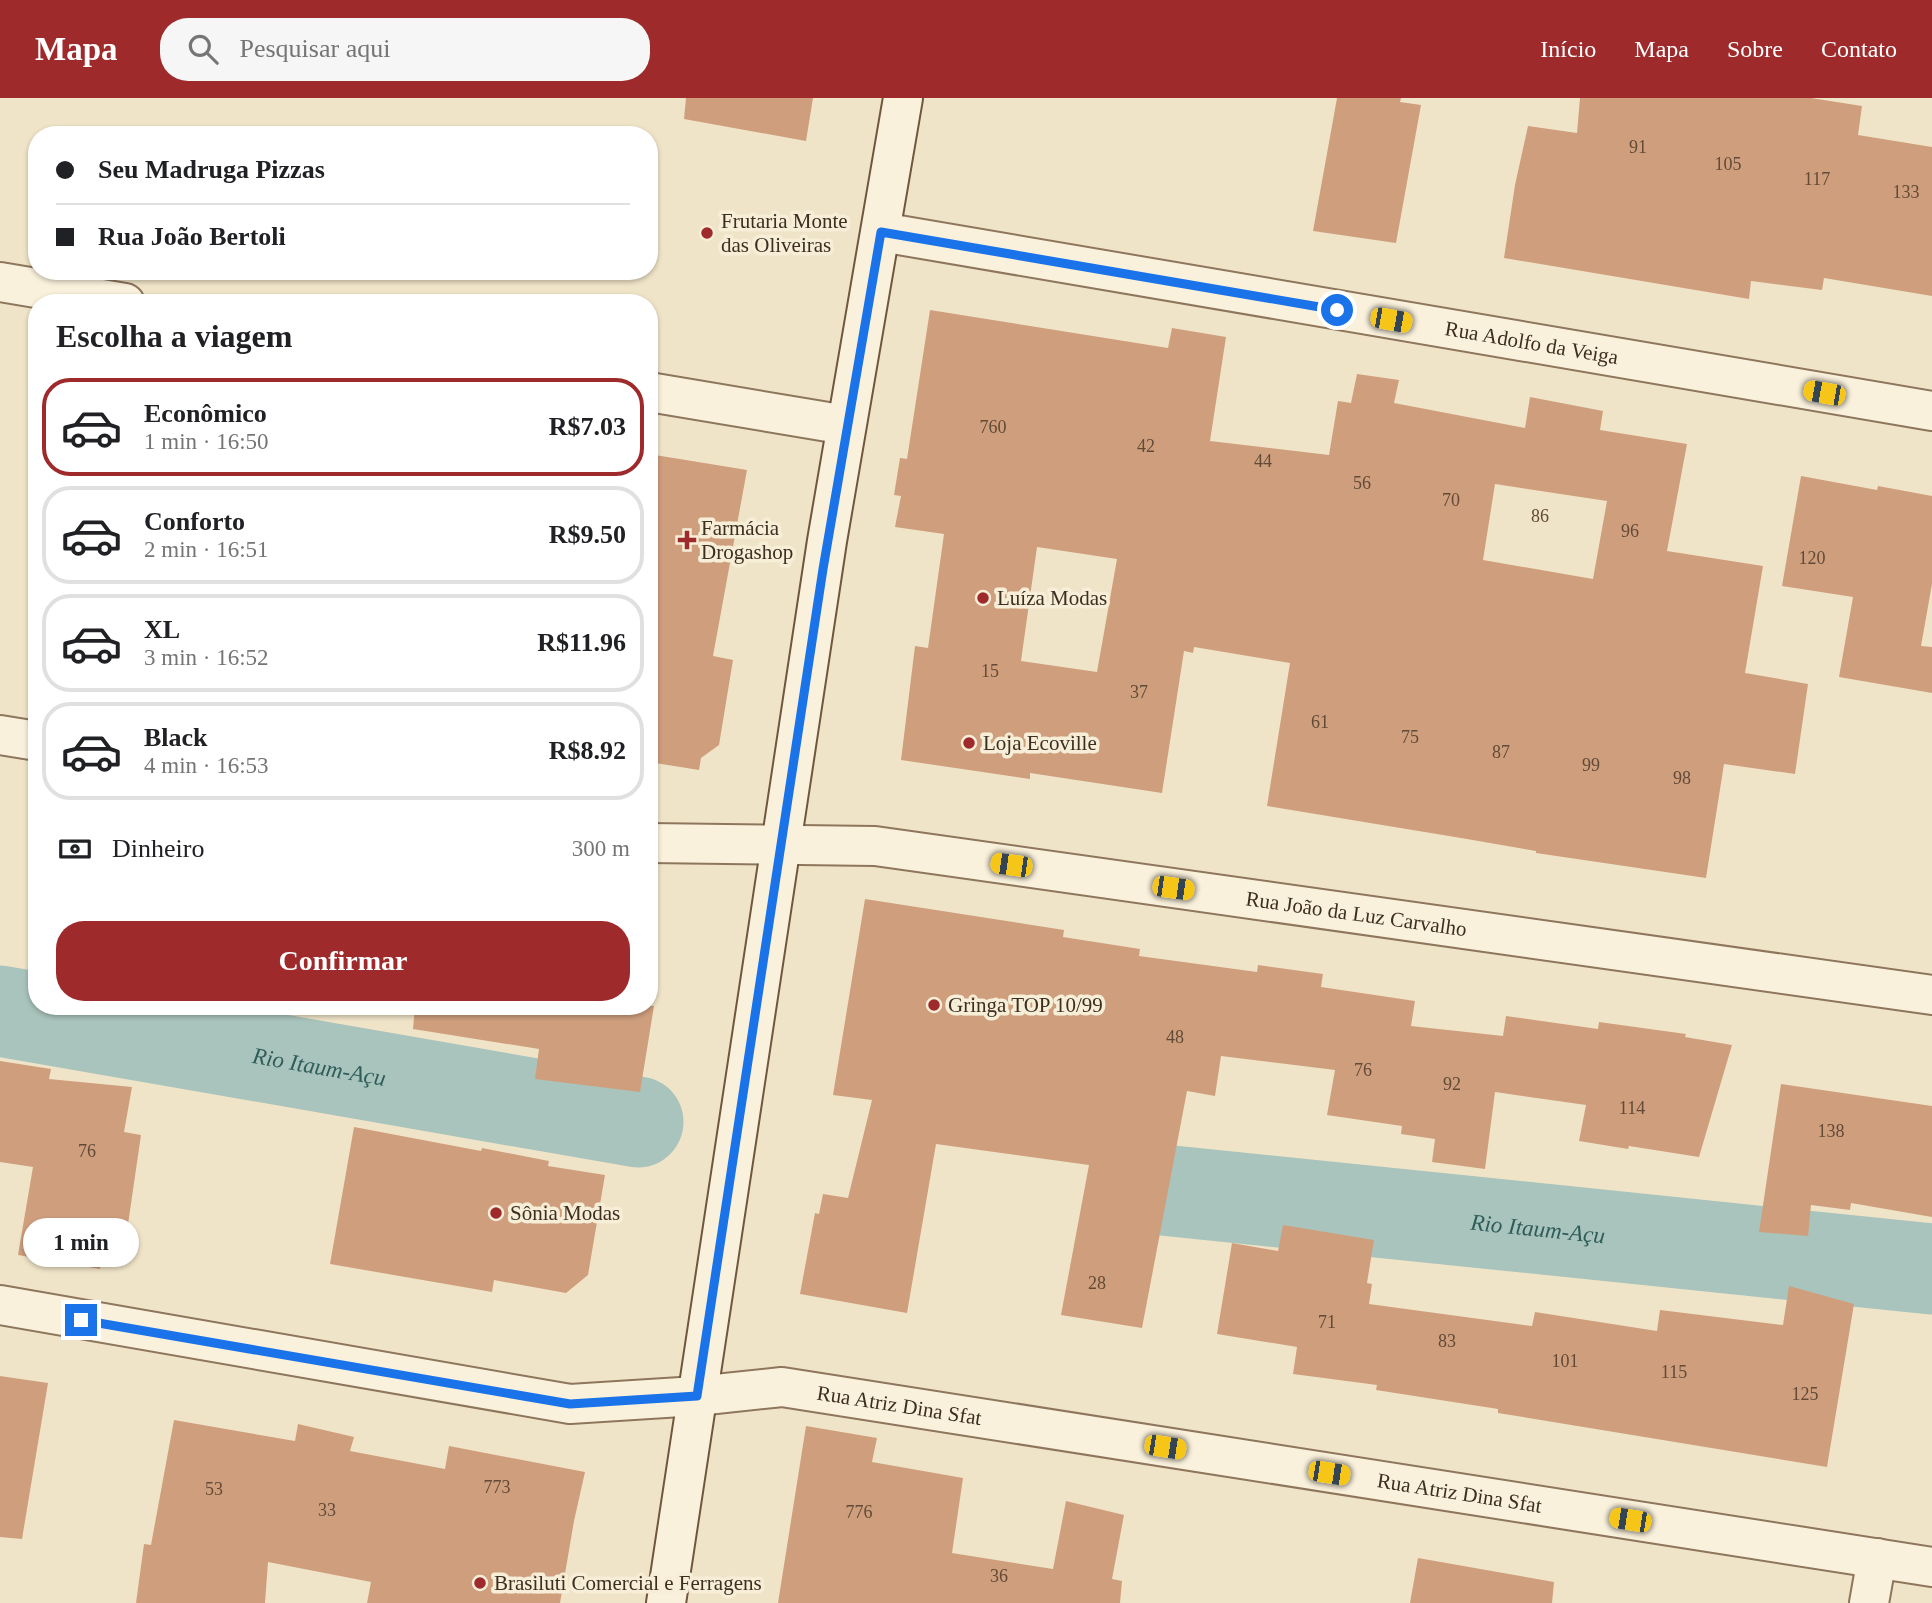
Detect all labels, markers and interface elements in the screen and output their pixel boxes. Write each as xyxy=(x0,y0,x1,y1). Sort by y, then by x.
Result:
search box xyxy=(160,18,650,81)
icon: search xyxy=(184,30,222,68)
text: Mapa xyxy=(35,31,118,67)
text: Pesquisar aqui xyxy=(240,34,390,63)
text: Início xyxy=(1540,36,1596,62)
text: Mapa xyxy=(1634,36,1689,62)
text: Sobre xyxy=(1727,36,1783,62)
text: Contato xyxy=(1821,36,1897,62)
house number: 91 xyxy=(1629,137,1647,157)
house number: 105 xyxy=(1715,154,1742,174)
text: Seu Madruga Pizzas xyxy=(98,155,325,184)
house number: 117 xyxy=(1804,169,1830,189)
house number: 133 xyxy=(1893,182,1920,202)
place label: Frutaria Monte das Oliveiras xyxy=(721,209,848,257)
text: Rua João Bertoli xyxy=(98,222,286,251)
marker: Frutaria Monte das Oliveiras xyxy=(699,225,715,241)
route start xyxy=(1321,294,1353,326)
car xyxy=(1369,306,1414,334)
street label: Rua Adolfo da Veiga xyxy=(1443,316,1621,369)
text: Escolha a viagem xyxy=(56,318,292,354)
car xyxy=(1802,379,1847,407)
icon: car xyxy=(60,396,123,459)
text: Econômico xyxy=(144,399,267,428)
text: R$7.03 xyxy=(549,412,626,441)
house number: 760 xyxy=(980,417,1007,437)
text: 1 min · 16:50 xyxy=(144,429,269,454)
house number: 42 xyxy=(1137,436,1155,456)
house number: 44 xyxy=(1254,451,1272,471)
house number: 56 xyxy=(1353,473,1371,493)
house number: 70 xyxy=(1442,490,1460,510)
icon: car xyxy=(60,504,123,567)
house number: 86 xyxy=(1531,506,1549,526)
text: Conforto xyxy=(144,507,245,536)
place label: Farmácia Drogashop xyxy=(701,516,793,564)
text: R$9.50 xyxy=(549,520,626,549)
house number: 96 xyxy=(1621,521,1639,541)
marker: Farmácia Drogashop xyxy=(679,532,695,548)
text: 2 min · 16:51 xyxy=(144,537,269,562)
house number: 120 xyxy=(1799,548,1826,568)
place label: Luíza Modas xyxy=(997,586,1107,610)
marker: Luíza Modas xyxy=(975,590,991,606)
icon: car xyxy=(60,612,123,675)
text: XL xyxy=(144,615,180,644)
text: R$11.96 xyxy=(537,628,626,657)
text: 3 min · 16:52 xyxy=(144,645,269,670)
house number: 15 xyxy=(981,661,999,681)
house number: 37 xyxy=(1130,682,1148,702)
house number: 61 xyxy=(1311,712,1329,732)
icon: car xyxy=(60,720,123,783)
text: Black xyxy=(144,723,208,752)
house number: 75 xyxy=(1401,727,1419,747)
place label: Loja Ecoville xyxy=(983,731,1097,755)
marker: Loja Ecoville xyxy=(961,735,977,751)
text: R$8.92 xyxy=(549,736,626,765)
house number: 87 xyxy=(1492,742,1510,762)
text: 4 min · 16:53 xyxy=(144,753,269,778)
house number: 99 xyxy=(1582,755,1600,775)
house number: 98 xyxy=(1673,768,1691,788)
icon: cash xyxy=(56,830,94,868)
text: Dinheiro xyxy=(112,834,204,863)
text: 300 m xyxy=(572,836,630,861)
car xyxy=(989,852,1034,878)
car xyxy=(1151,875,1196,901)
street label: Rua João da Luz Carvalho xyxy=(1244,886,1468,941)
button: Confirmar xyxy=(56,921,630,1001)
place label: Gringa TOP 10/99 xyxy=(948,993,1103,1017)
marker: Gringa TOP 10/99 xyxy=(926,997,942,1013)
house number: 48 xyxy=(1166,1027,1184,1047)
water label: Rio Itaum-Açu xyxy=(250,1043,388,1091)
house number: 76 xyxy=(1354,1060,1372,1080)
house number: 92 xyxy=(1443,1074,1461,1094)
house number: 114 xyxy=(1619,1098,1645,1118)
house number: 138 xyxy=(1818,1121,1845,1141)
house number: 76 xyxy=(78,1141,96,1161)
place label: Sônia Modas xyxy=(510,1201,620,1225)
marker: Sônia Modas xyxy=(488,1205,504,1221)
water label: Rio Itaum-Açu xyxy=(1469,1210,1606,1248)
callout: 1 min xyxy=(23,1218,139,1268)
text: 1 min xyxy=(53,1230,109,1255)
house number: 28 xyxy=(1088,1273,1106,1293)
route end xyxy=(65,1304,97,1336)
house number: 71 xyxy=(1318,1312,1336,1332)
house number: 83 xyxy=(1438,1331,1456,1351)
house number: 101 xyxy=(1552,1351,1579,1371)
house number: 115 xyxy=(1661,1362,1687,1382)
street label: Rua Atriz Dina Sfat xyxy=(815,1381,983,1430)
house number: 125 xyxy=(1792,1384,1819,1404)
car xyxy=(1143,1433,1188,1461)
car xyxy=(1307,1459,1352,1487)
street label: Rua Atriz Dina Sfat xyxy=(1375,1468,1544,1518)
house number: 773 xyxy=(484,1477,511,1497)
house number: 53 xyxy=(205,1479,223,1499)
house number: 33 xyxy=(318,1500,336,1520)
house number: 776 xyxy=(846,1502,873,1522)
car xyxy=(1608,1506,1653,1534)
house number: 36 xyxy=(990,1566,1008,1586)
place label: Brasiluti Comercial e Ferragens xyxy=(494,1571,762,1595)
marker: Brasiluti Comercial e Ferragens xyxy=(472,1575,488,1591)

